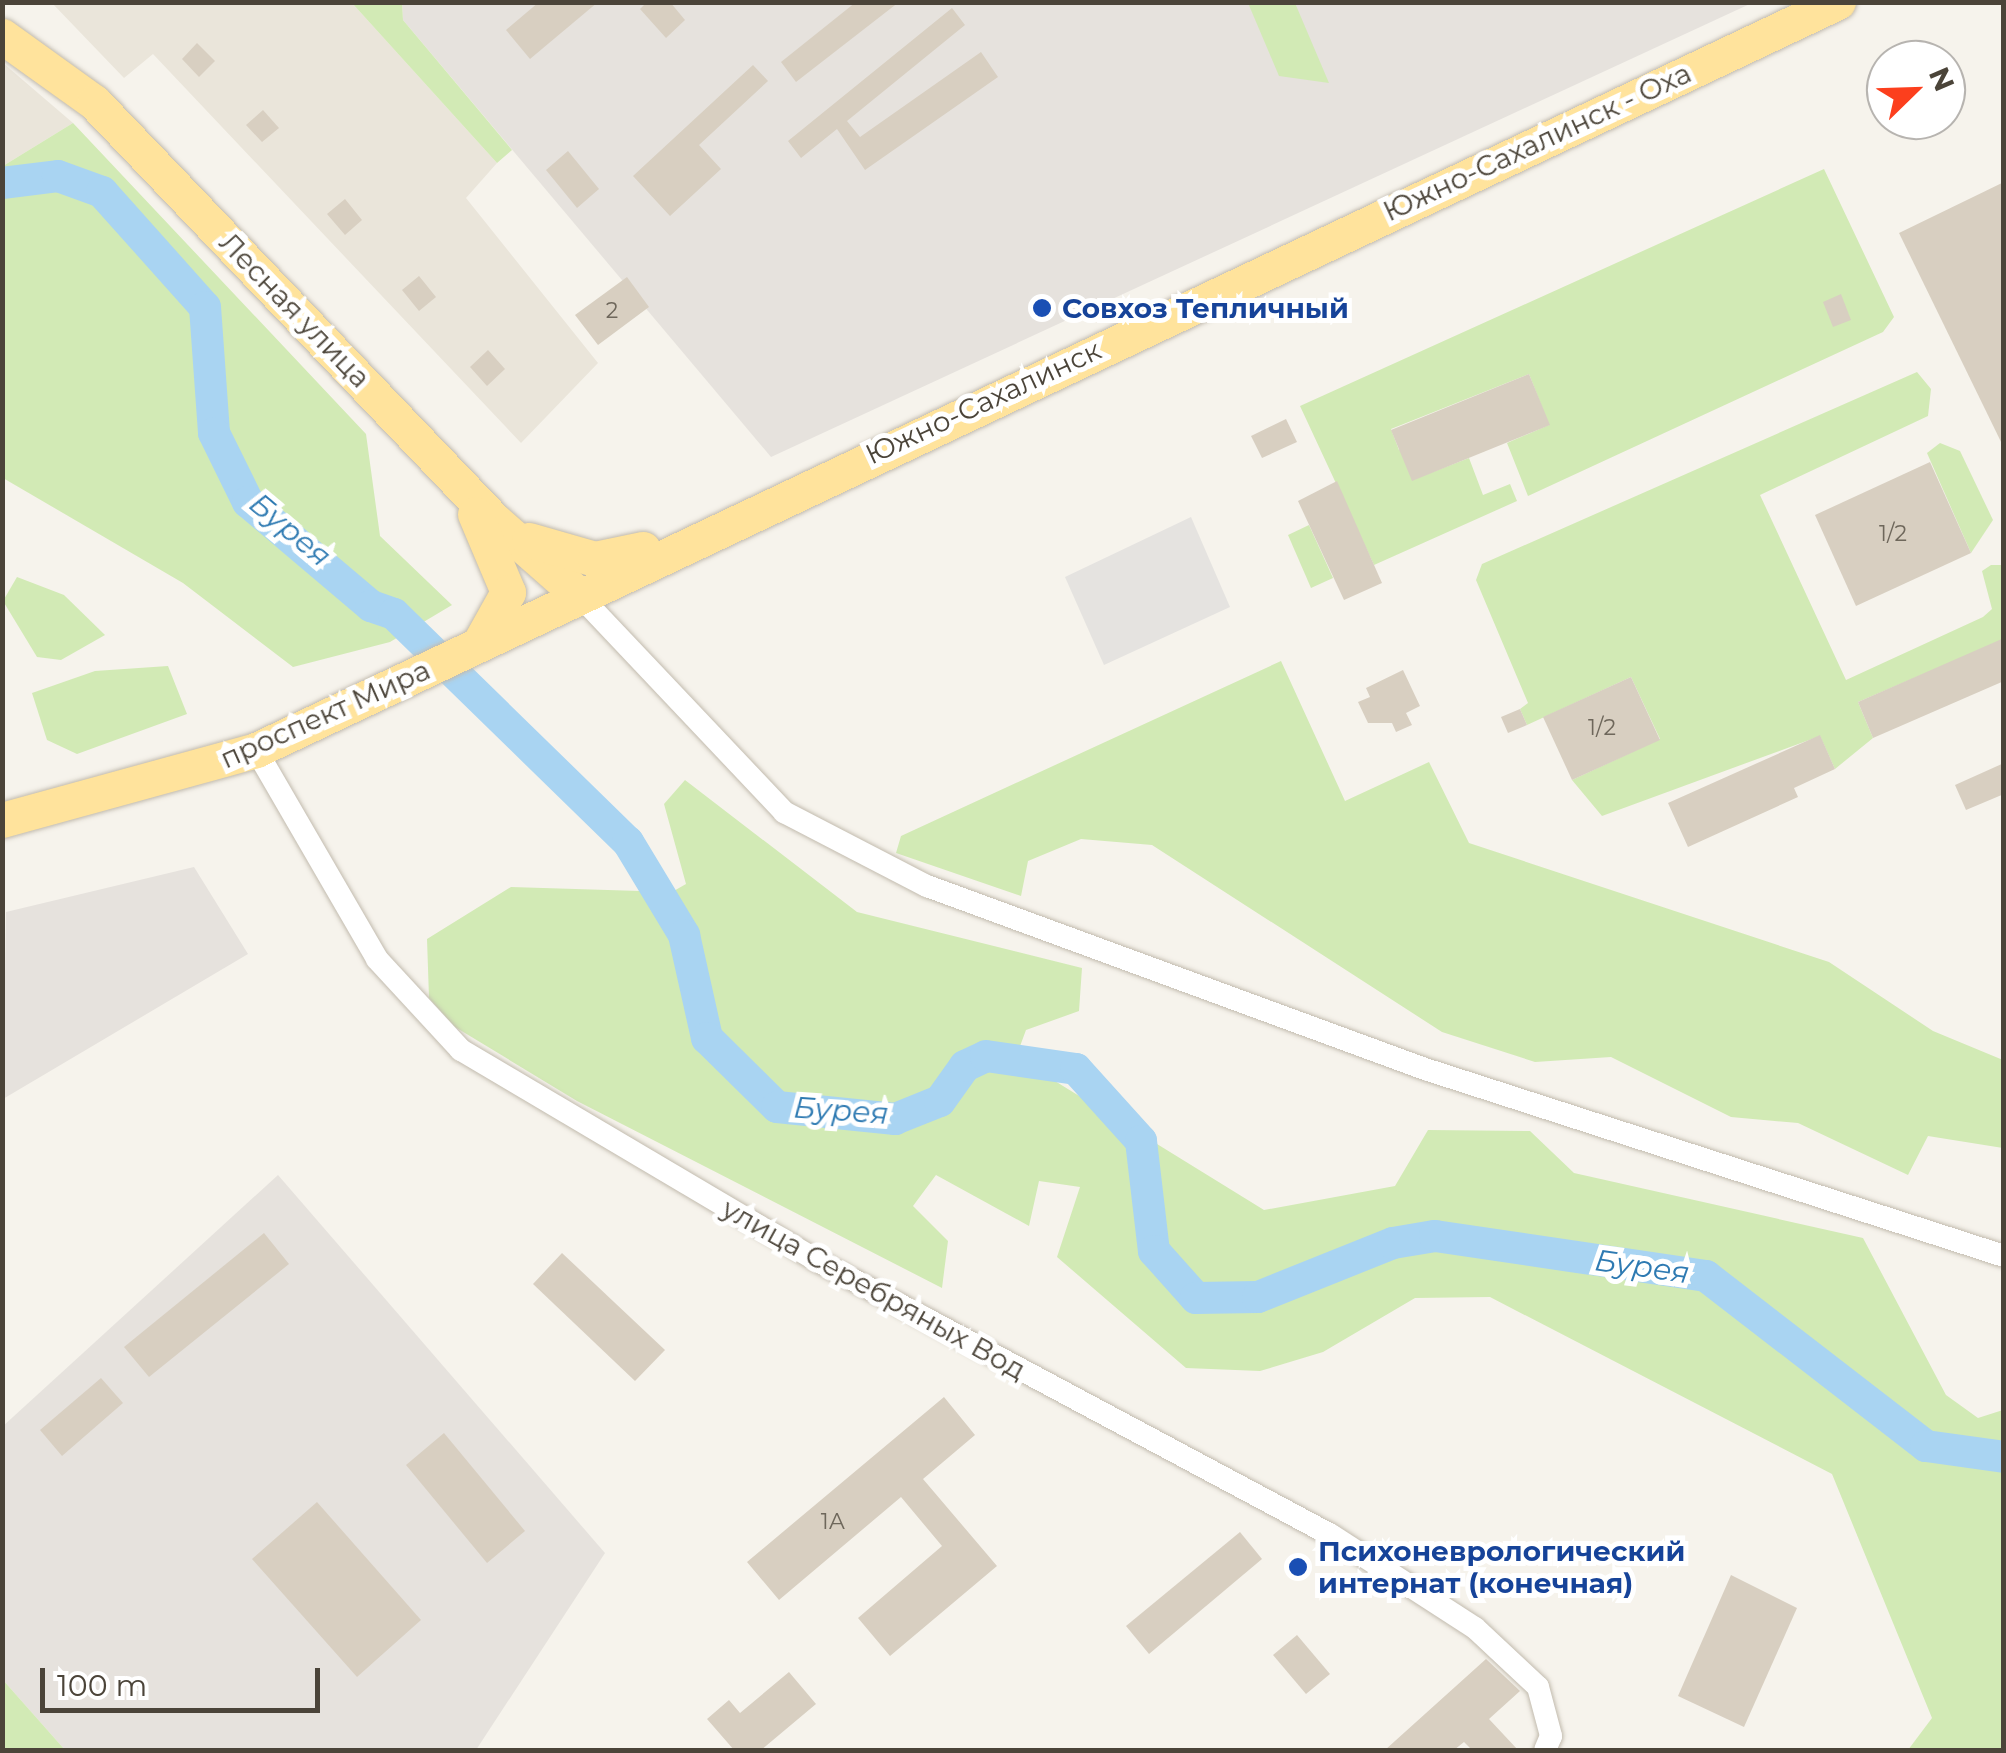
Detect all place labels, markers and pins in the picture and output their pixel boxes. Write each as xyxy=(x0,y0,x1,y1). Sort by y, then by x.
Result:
place label: Совхоз Тепличный xyxy=(1062,291,1349,325)
marker: Совхоз Тепличный xyxy=(1031,297,1053,319)
place label: Психоневрологический интернат (конечная) xyxy=(1318,1534,1685,1600)
marker: Психоневрологический интернат (конечная) xyxy=(1287,1556,1309,1578)

